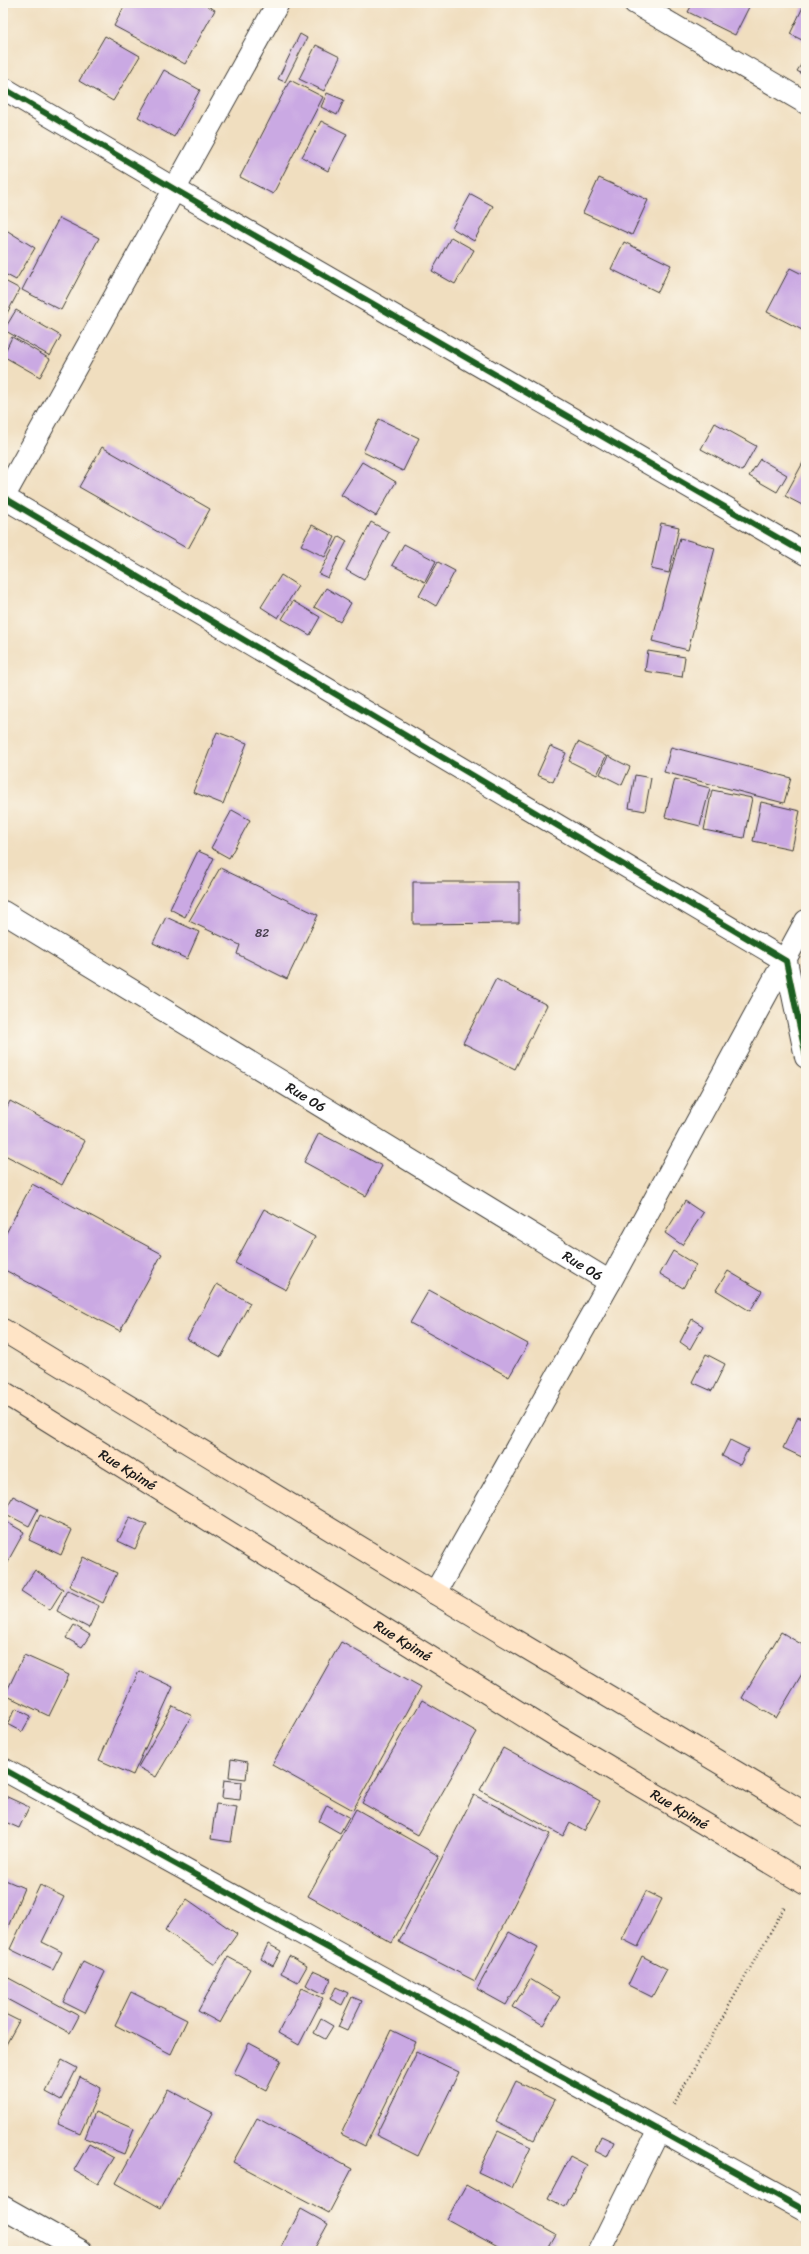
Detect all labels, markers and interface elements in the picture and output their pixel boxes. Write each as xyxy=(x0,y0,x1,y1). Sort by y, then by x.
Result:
house number: 82 xyxy=(255,922,269,944)
street label: Rue 06 xyxy=(281,1075,331,1119)
street label: Rue 06 xyxy=(558,1243,608,1287)
street label: Rue Kpimé xyxy=(94,1442,162,1497)
street label: Rue Kpimé xyxy=(369,1613,437,1668)
street label: Rue Kpimé xyxy=(646,1782,714,1836)

